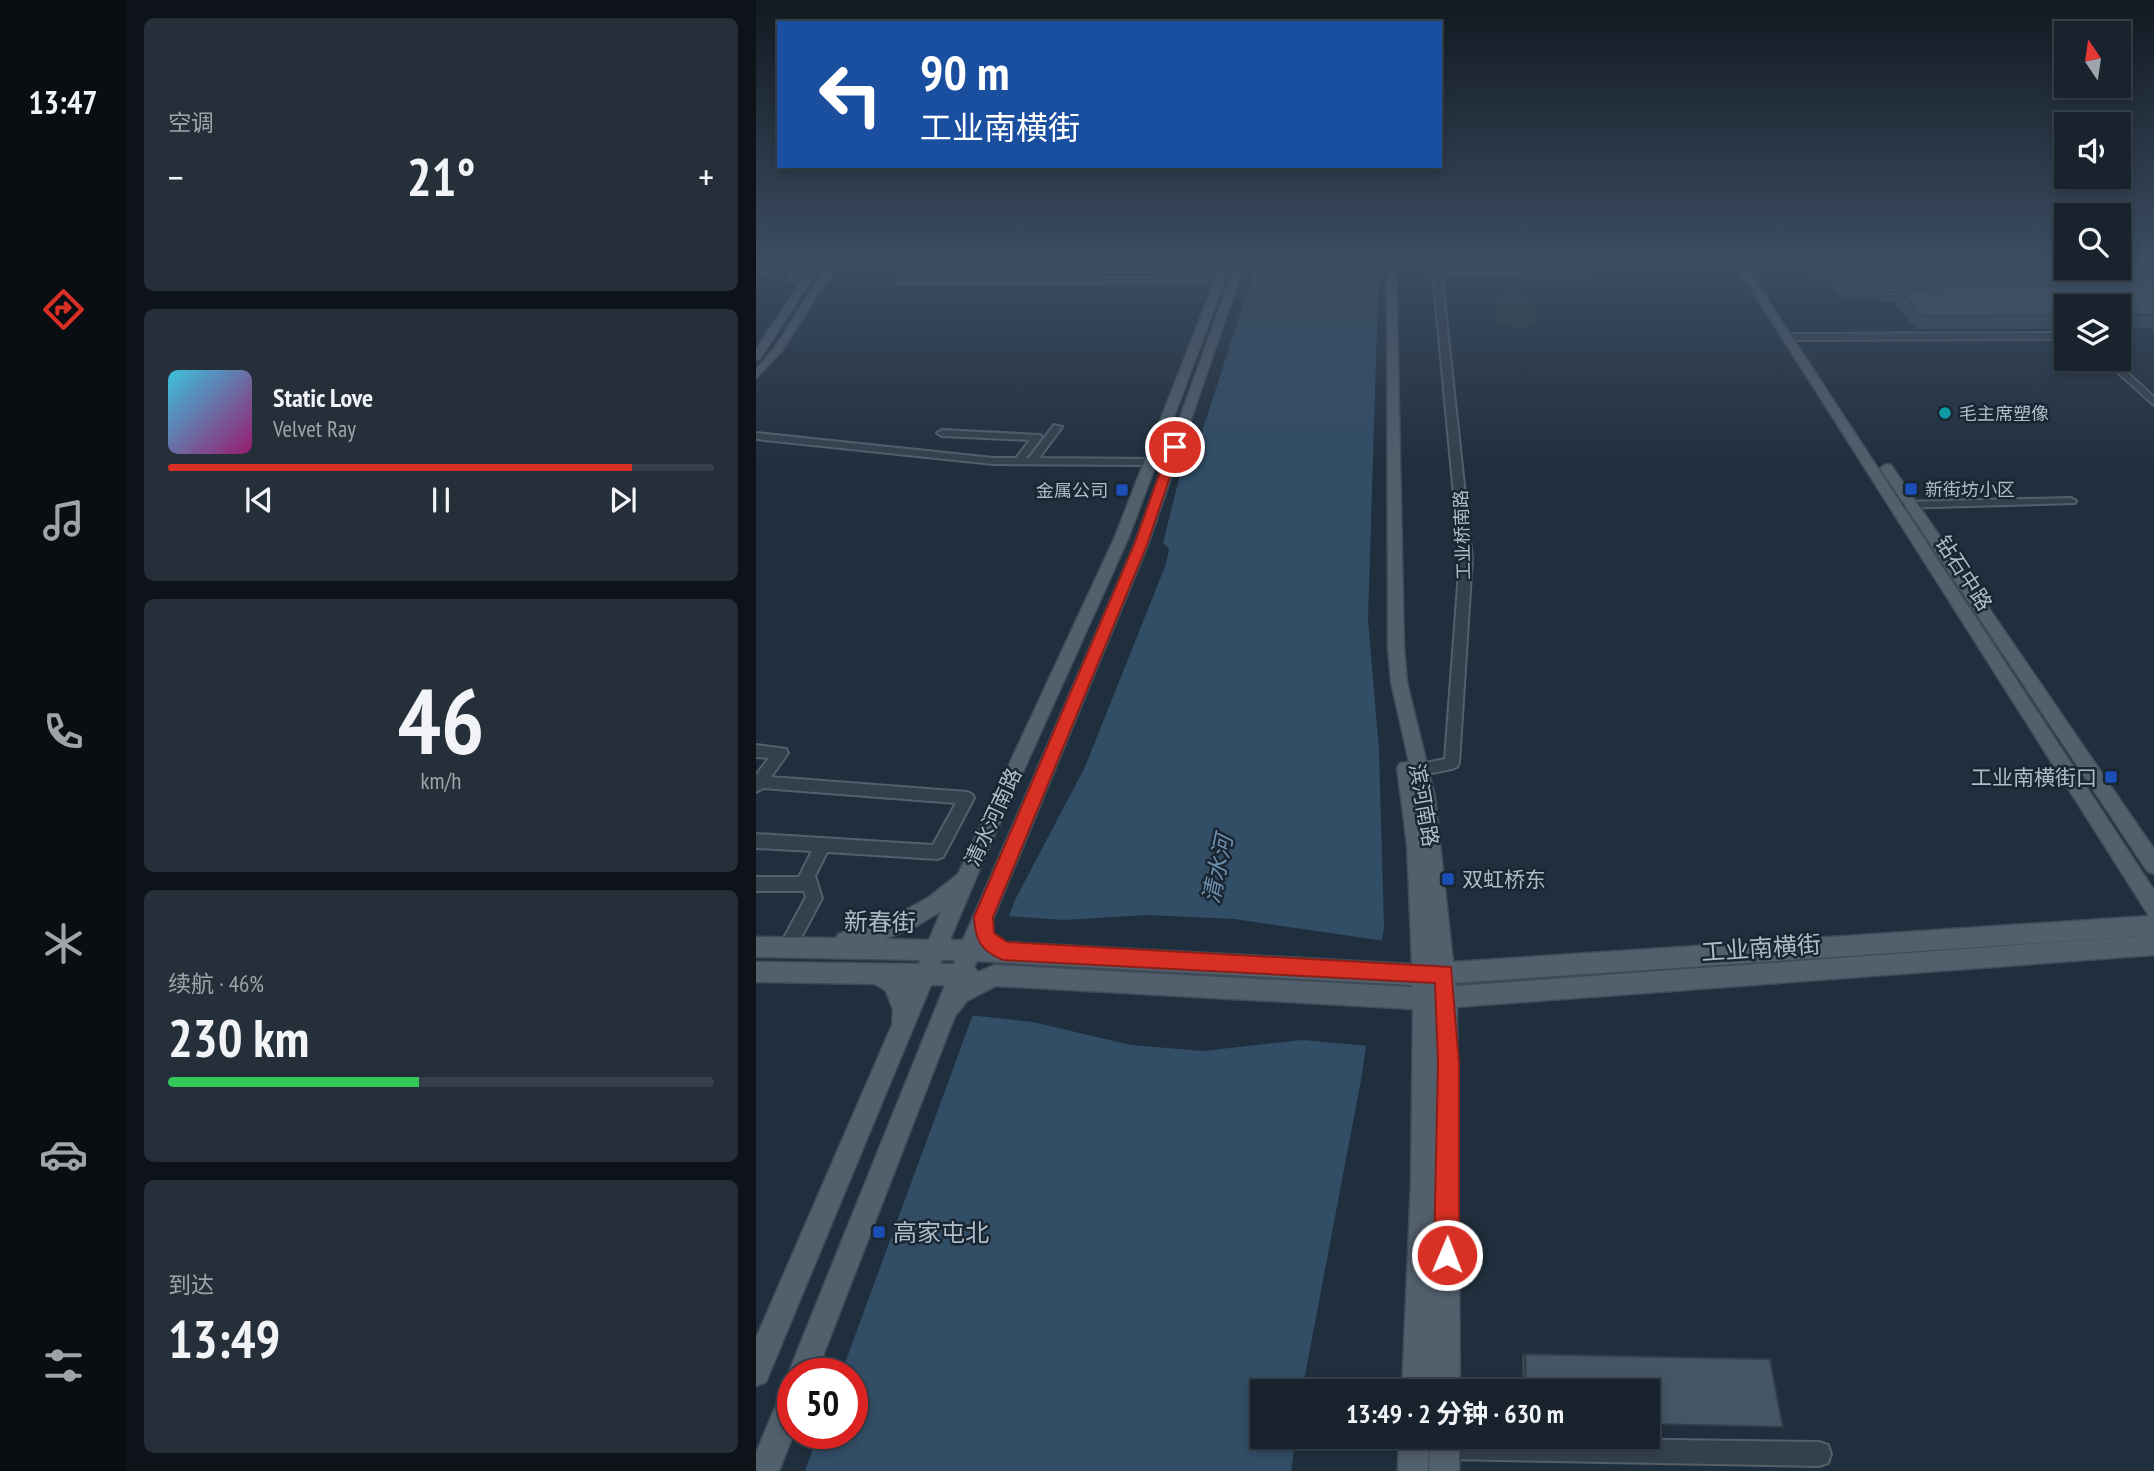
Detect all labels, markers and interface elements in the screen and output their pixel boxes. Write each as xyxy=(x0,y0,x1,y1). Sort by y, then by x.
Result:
north arrow xyxy=(2054,21,2132,98)
map controls xyxy=(2054,21,2131,371)
text: 90 m xyxy=(920,40,1009,104)
icon: left xyxy=(805,49,896,140)
text: 13:47 xyxy=(28,81,98,123)
text: 工业南横街 xyxy=(920,106,1080,148)
text: 空调 xyxy=(168,108,214,137)
button: sound xyxy=(2054,112,2131,189)
text: 21° xyxy=(407,143,475,210)
text: − xyxy=(168,152,184,201)
text: + xyxy=(698,152,714,201)
button: search xyxy=(2054,203,2131,280)
icon: directions xyxy=(39,285,88,334)
button: layers xyxy=(2054,294,2131,371)
text: Static Love xyxy=(273,381,373,414)
place label: 毛主席塑像 xyxy=(1959,402,2049,425)
marker: 毛主席塑像 xyxy=(1937,405,1953,421)
text: Velvet Ray xyxy=(273,414,356,443)
pin xyxy=(1145,417,1205,477)
icon: arrive xyxy=(1156,428,1194,466)
place label: 新街坊小区 xyxy=(1925,478,2015,501)
place label: 金属公司 xyxy=(1036,479,1108,502)
icon: previous xyxy=(240,481,278,519)
icon: pause xyxy=(422,481,460,519)
icon: next xyxy=(604,481,642,519)
marker: 新街坊小区 xyxy=(1903,481,1919,497)
marker: 金属公司 xyxy=(1114,482,1130,498)
street label: 工业桥南路 xyxy=(1449,490,1475,580)
icon: music xyxy=(39,496,88,545)
street label: 钻石中路 xyxy=(1930,530,1998,616)
text: 46 xyxy=(398,661,485,779)
icon: phone xyxy=(39,707,88,756)
street label: 滨河南路 xyxy=(1403,761,1445,849)
street label: 清水河南路 xyxy=(959,764,1027,870)
place label: 工业南横街口 xyxy=(1971,764,2097,791)
text: km/h xyxy=(421,766,461,795)
marker: 工业南横街口 xyxy=(2103,769,2119,785)
water label: 清水河 xyxy=(1196,828,1239,906)
place label: 双虹桥东 xyxy=(1462,866,1546,893)
marker: 双虹桥东 xyxy=(1440,871,1456,887)
street label: 新春街 xyxy=(844,906,916,938)
icon: climate xyxy=(39,919,88,968)
street label: 工业南横街 xyxy=(1700,928,1822,968)
text: 续航 · 46% xyxy=(168,969,264,998)
text: 230 km xyxy=(168,1004,309,1071)
icon: car xyxy=(39,1130,88,1179)
place label: 高家屯北 xyxy=(893,1217,989,1248)
position arrow xyxy=(1410,1218,1484,1292)
marker: 高家屯北 xyxy=(871,1224,887,1240)
text: 到达 xyxy=(168,1270,214,1299)
text: 13:49 xyxy=(168,1305,280,1372)
icon: filters xyxy=(39,1341,88,1390)
speed limit sign: 50 xyxy=(777,1358,868,1449)
text: 13:49 · 2 分钟 · 630 m xyxy=(1346,1397,1564,1430)

